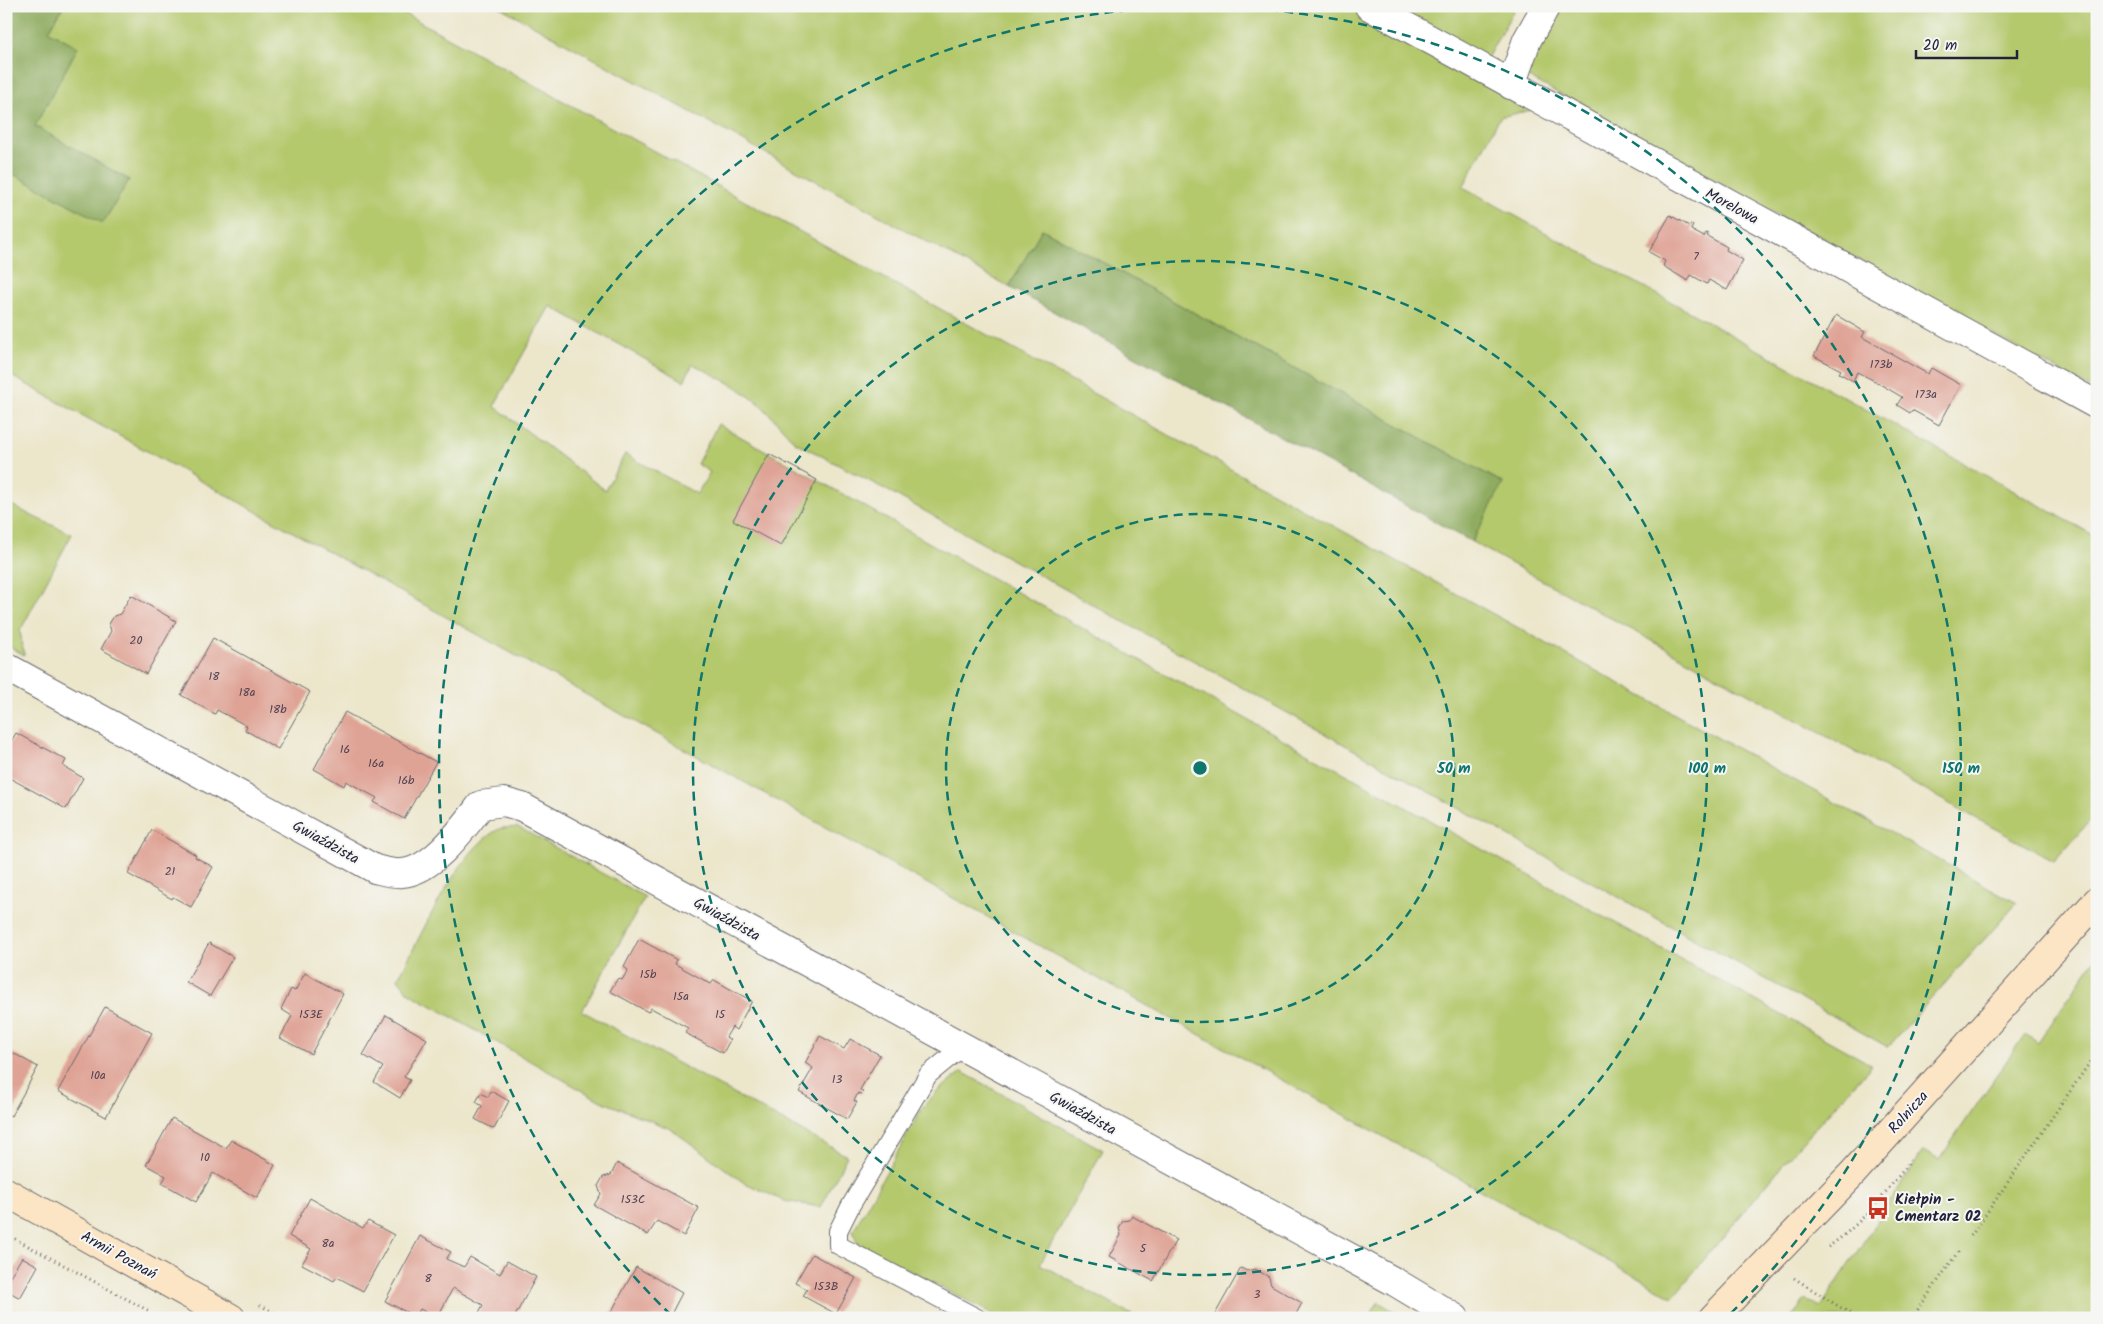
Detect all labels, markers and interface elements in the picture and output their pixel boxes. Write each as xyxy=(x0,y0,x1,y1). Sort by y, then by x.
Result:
scale bar xyxy=(1916,28,2017,60)
text: 20 m xyxy=(1923,34,1957,58)
street label: Morelowa xyxy=(1700,182,1763,231)
house number: 7 xyxy=(1693,247,1699,266)
house number: 173b xyxy=(1870,355,1893,374)
house number: 173a xyxy=(1915,385,1937,404)
house number: 20 xyxy=(130,631,142,650)
house number: 18 xyxy=(209,667,220,686)
house number: 18a xyxy=(239,683,256,702)
house number: 18b xyxy=(269,700,287,719)
house number: 16 xyxy=(340,740,350,759)
house number: 16a xyxy=(368,754,384,773)
text: 50 m xyxy=(1436,757,1471,781)
text: 100 m xyxy=(1688,757,1726,781)
text: 150 m xyxy=(1942,757,1980,781)
centre of rings xyxy=(1191,759,1209,777)
house number: 16b xyxy=(398,771,415,790)
street label: Gwiaździsta xyxy=(288,815,363,871)
house number: 21 xyxy=(165,862,176,881)
street label: Gwiaździsta xyxy=(689,892,764,948)
house number: 15b xyxy=(640,965,657,984)
house number: 15a xyxy=(673,987,689,1006)
house number: 153E xyxy=(299,1005,324,1024)
house number: 15 xyxy=(715,1005,727,1024)
house number: 10a xyxy=(90,1066,106,1085)
house number: 13 xyxy=(832,1070,842,1089)
street label: Gwiaździsta xyxy=(1045,1086,1120,1142)
street label: Rolnicza xyxy=(1883,1086,1935,1140)
house number: 10 xyxy=(200,1148,210,1167)
place label: Kiełpin - Cmentarz 02 xyxy=(1895,1188,1982,1229)
house number: 153C xyxy=(621,1190,645,1209)
bus stop icon: Kiełpin - Cmentarz 02 xyxy=(1865,1195,1891,1221)
street label: Armii Poznań xyxy=(76,1225,161,1287)
house number: 8a xyxy=(322,1234,335,1253)
house number: 5 xyxy=(1140,1239,1148,1258)
house number: 8 xyxy=(424,1269,432,1288)
house number: 153B xyxy=(814,1277,838,1296)
house number: 3 xyxy=(1254,1285,1261,1304)

